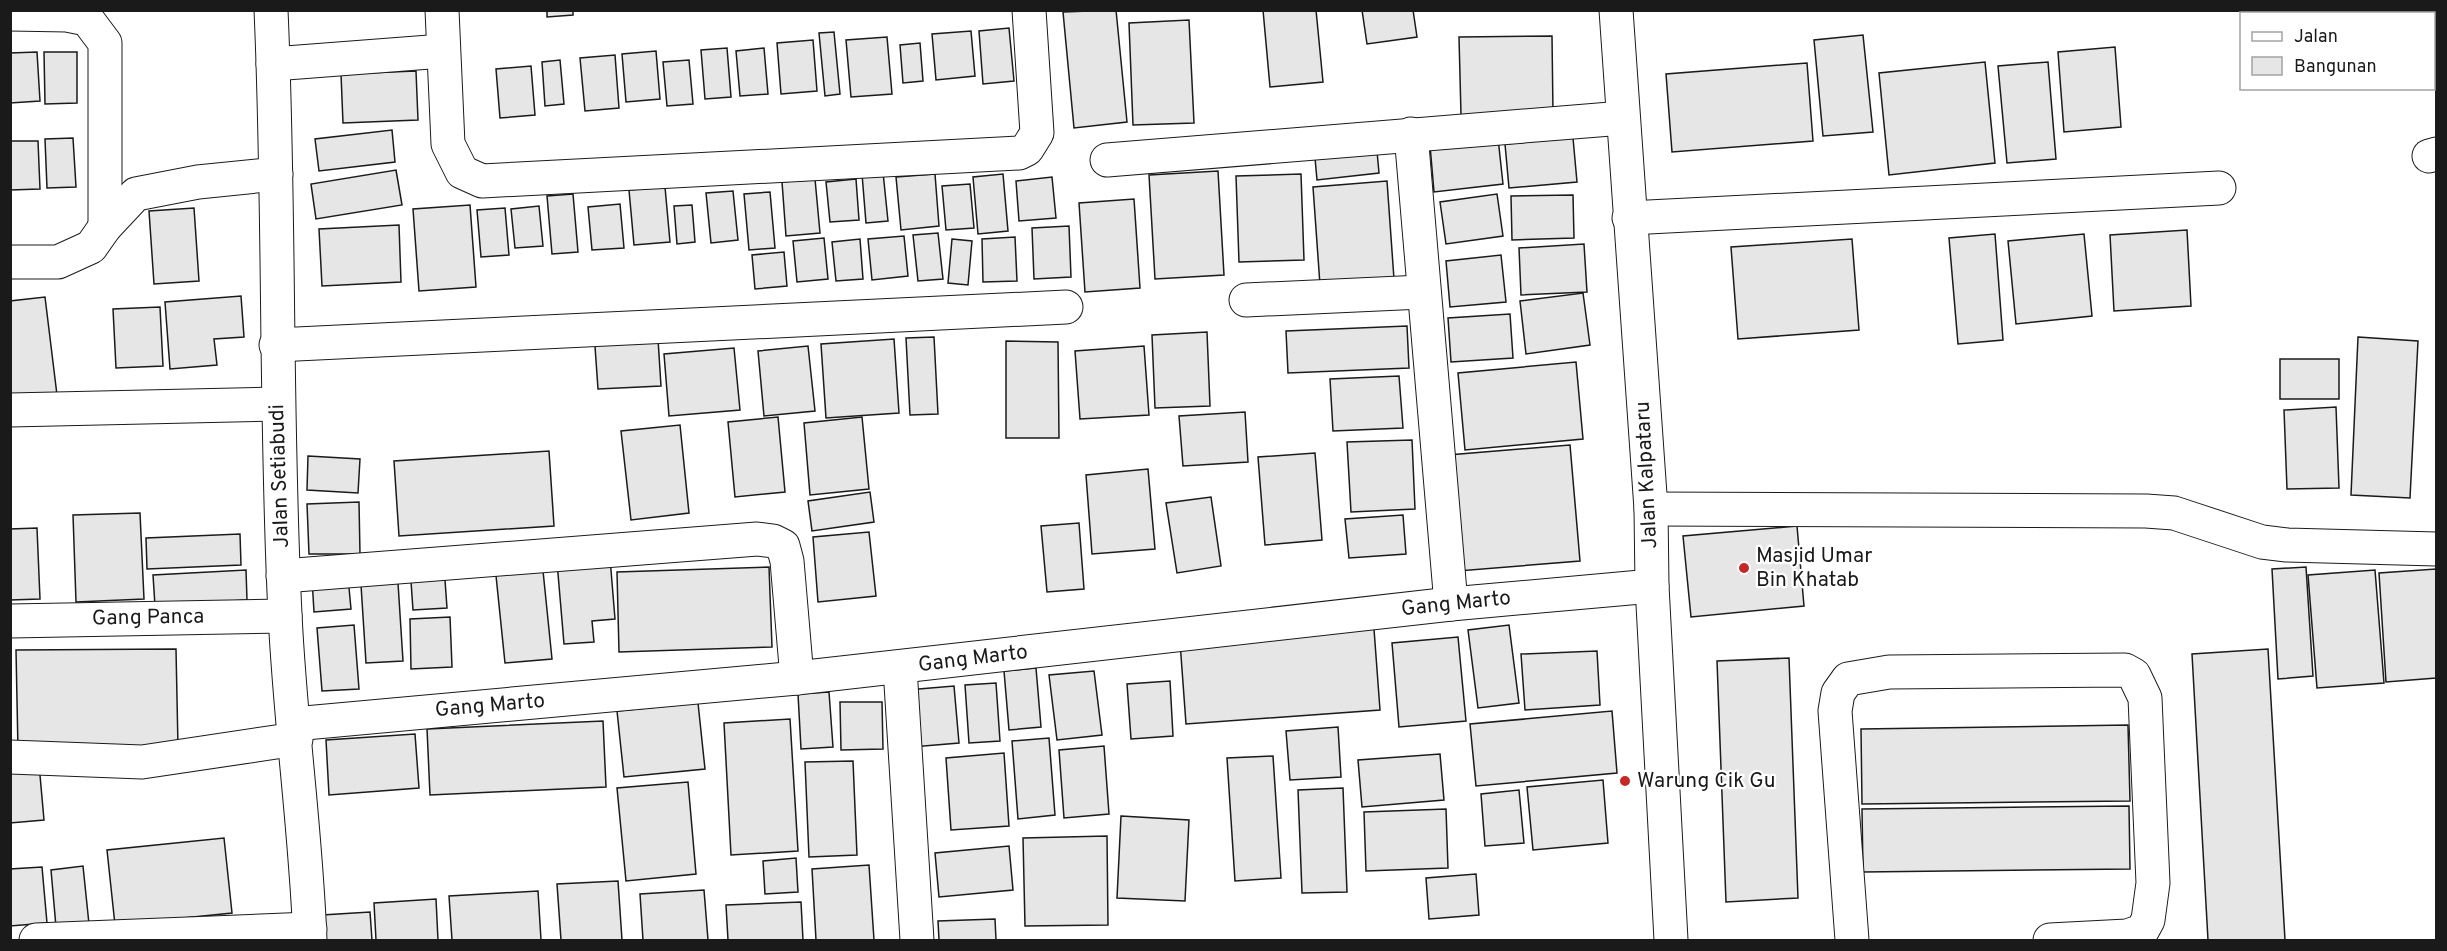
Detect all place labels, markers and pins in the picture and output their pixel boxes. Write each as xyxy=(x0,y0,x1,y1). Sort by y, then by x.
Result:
place label: Masjid Umar Bin Khatab xyxy=(1756,543,1872,594)
marker: Masjid Umar Bin Khatab xyxy=(1737,561,1751,575)
place label: Warung Cik Gu xyxy=(1637,768,1776,795)
marker: Warung Cik Gu xyxy=(1618,774,1632,788)

